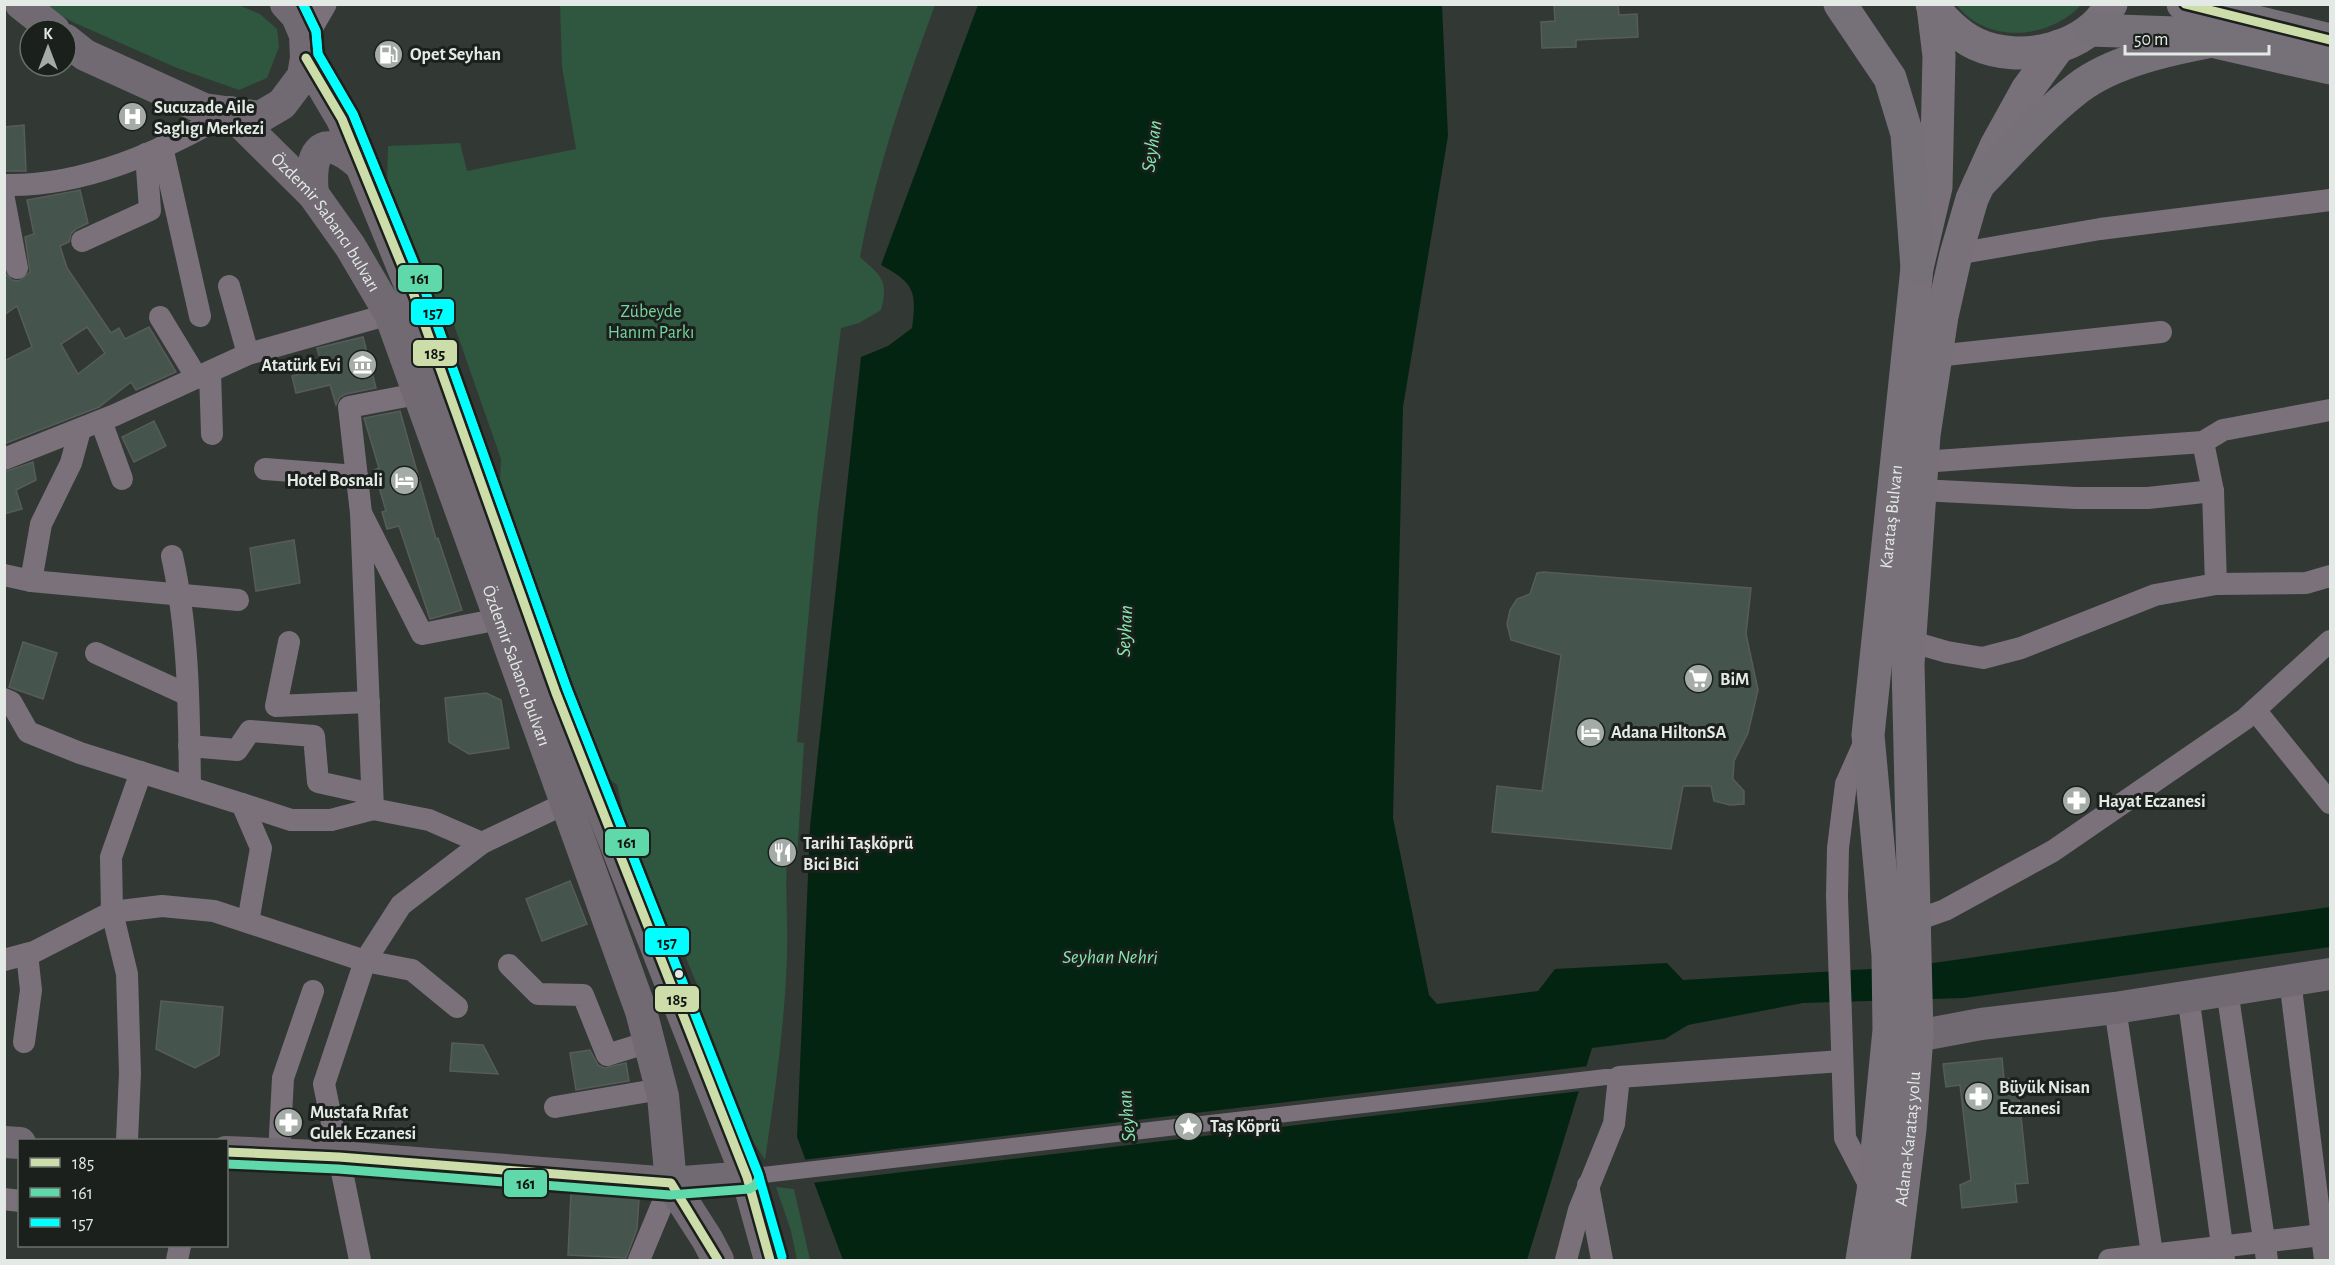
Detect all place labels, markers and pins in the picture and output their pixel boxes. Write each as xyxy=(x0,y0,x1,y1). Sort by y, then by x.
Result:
fuel station icon: Opet Seyhan xyxy=(373,38,405,70)
place label: Opet Seyhan xyxy=(410,46,501,64)
place label: Sucuzade Aile Saglıgı Merkezi xyxy=(154,99,264,138)
hospital icon: Sucuzade Aile Saglıgı Merkezi xyxy=(117,101,149,133)
museum icon: Atatürk Evi xyxy=(346,349,378,381)
place label: Atatürk Evi xyxy=(261,357,341,375)
hotel icon: Hotel Bosnali xyxy=(388,464,420,496)
place label: Hotel Bosnali xyxy=(286,472,383,490)
supermarket icon: BiM xyxy=(1683,663,1715,695)
place label: BiM xyxy=(1720,671,1749,689)
hotel icon: Adana HiltonSA xyxy=(1574,716,1606,748)
place label: Adana HiltonSA xyxy=(1611,724,1726,742)
pharmacy icon: Hayat Eczanesi xyxy=(2061,785,2093,817)
place label: Hayat Eczanesi xyxy=(2098,793,2206,811)
place label: Tarihi Taşköprü Bici Bici xyxy=(803,835,914,874)
restaurant icon: Tarihi Taşköprü Bici Bici xyxy=(766,837,798,869)
unlabelled marker xyxy=(673,968,685,980)
place label: Büyük Nisan Eczanesi xyxy=(1999,1079,2090,1118)
pharmacy icon: Büyük Nisan Eczanesi xyxy=(1962,1081,1994,1113)
place label: Mustafa Rıfat Gulek Eczanesi xyxy=(310,1104,416,1143)
pharmacy icon: Mustafa Rıfat Gulek Eczanesi xyxy=(273,1106,305,1138)
place icon: Taș Köprü xyxy=(1173,1110,1205,1142)
place label: Taș Köprü xyxy=(1210,1118,1281,1137)

